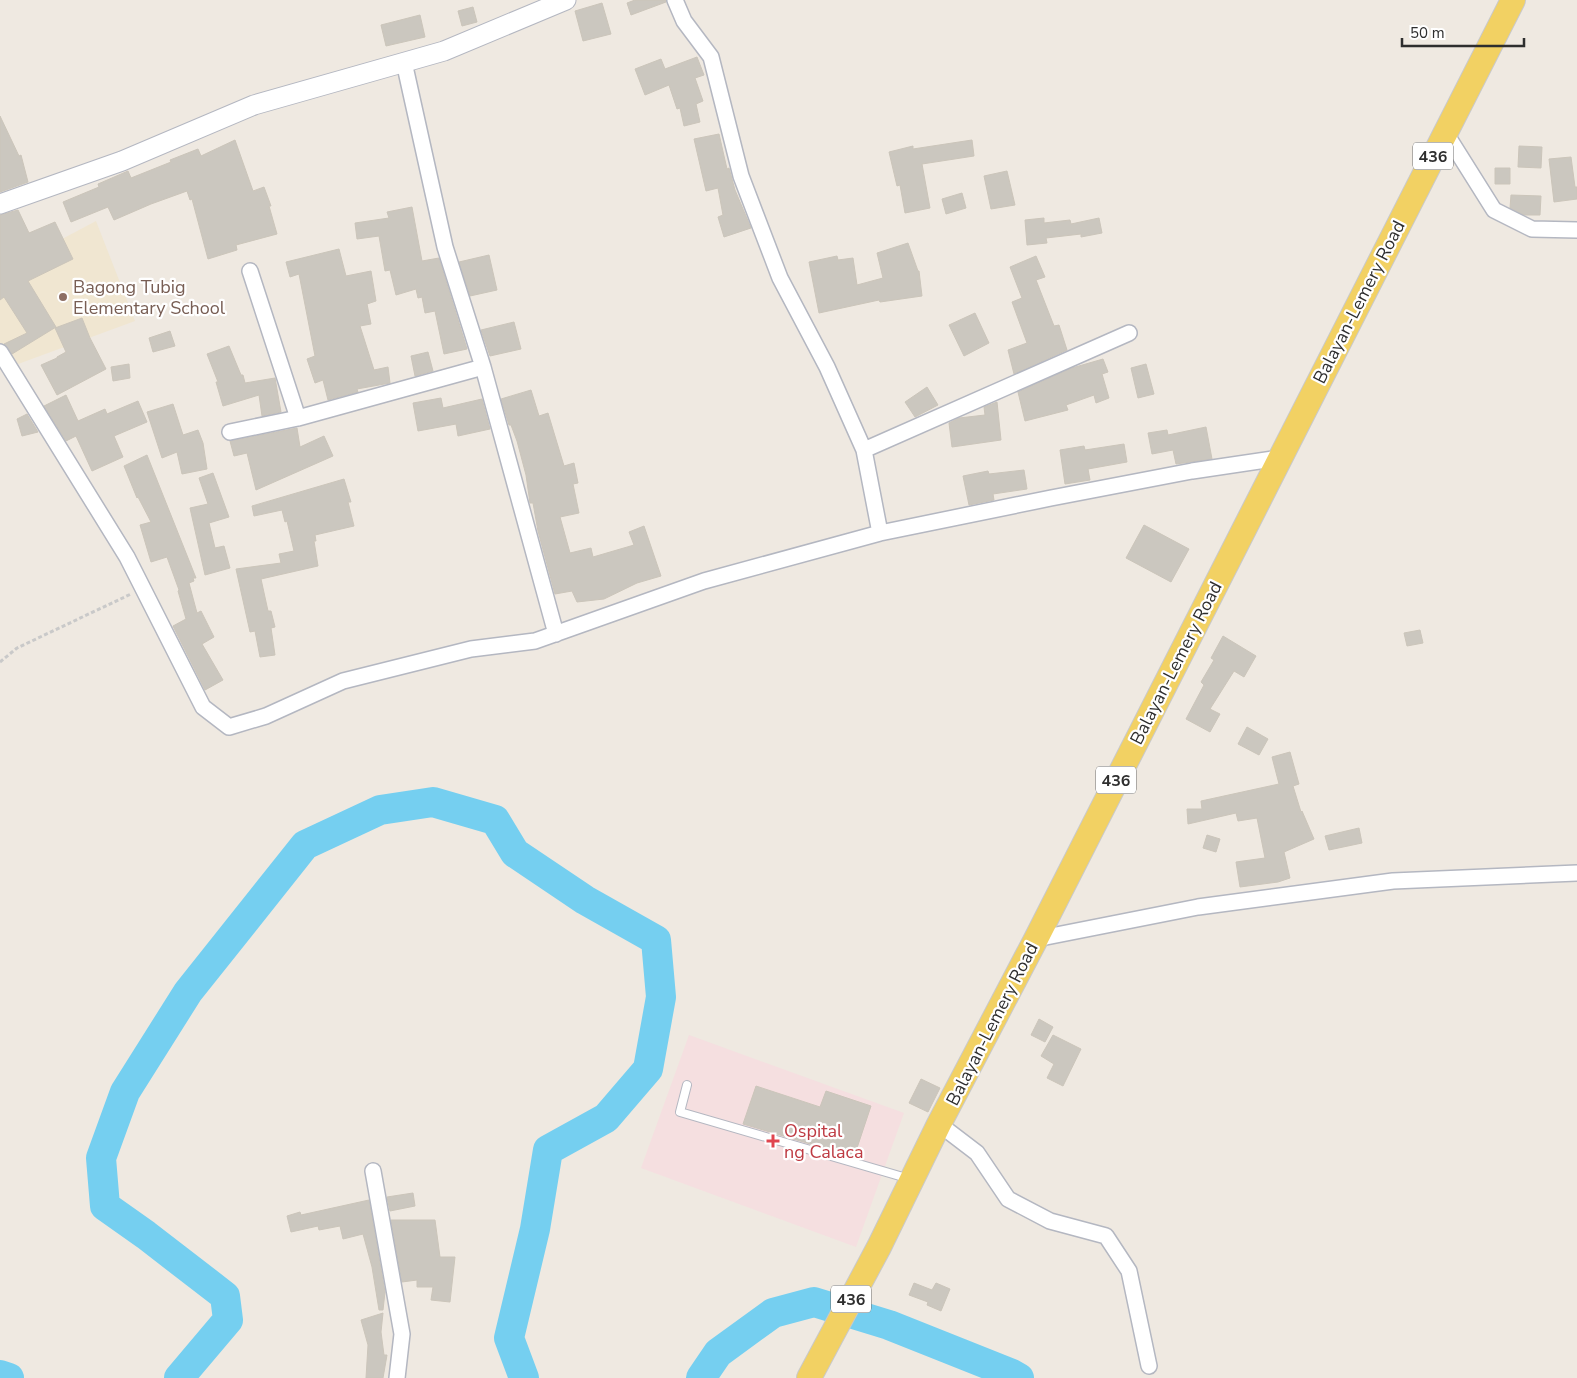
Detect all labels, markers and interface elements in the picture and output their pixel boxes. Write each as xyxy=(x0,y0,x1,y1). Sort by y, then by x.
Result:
scale bar xyxy=(1402,15,1524,47)
text: 50 m xyxy=(1410,23,1445,43)
road number: 436 xyxy=(1413,142,1453,170)
street label: Balayan-Lemery Road xyxy=(1307,216,1411,388)
place label: Bagong Tubig Elementary School xyxy=(73,275,226,320)
marker: Bagong Tubig Elementary School xyxy=(57,291,69,303)
street label: Balayan-Lemery Road xyxy=(1124,577,1228,749)
road number: 436 xyxy=(1096,766,1136,794)
street label: Balayan-Lemery Road xyxy=(940,938,1044,1110)
place label: Ospital ng Calaca xyxy=(784,1119,863,1164)
marker: Ospital ng Calaca xyxy=(766,1134,780,1148)
road number: 436 xyxy=(831,1286,871,1312)

